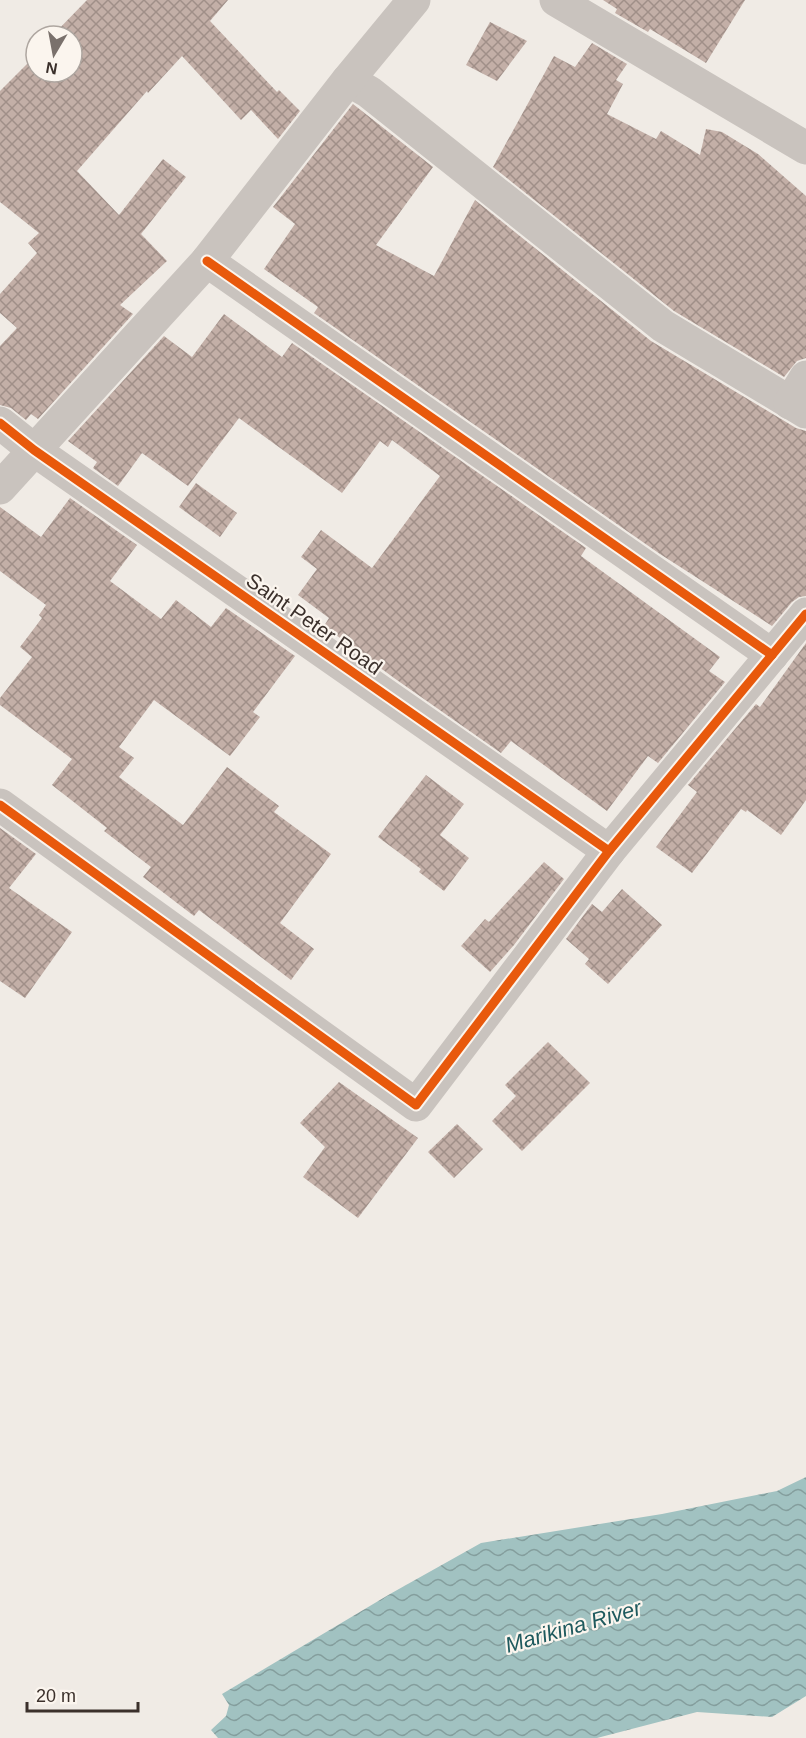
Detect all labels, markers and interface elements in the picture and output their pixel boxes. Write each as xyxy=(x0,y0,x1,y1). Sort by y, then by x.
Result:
north arrow xyxy=(24,24,84,84)
text: N xyxy=(44,59,59,78)
street label: Saint Peter Road xyxy=(242,568,386,679)
water label: Marikina River xyxy=(502,1595,646,1658)
scale bar xyxy=(27,1675,138,1713)
text: 20 m xyxy=(36,1686,76,1706)

